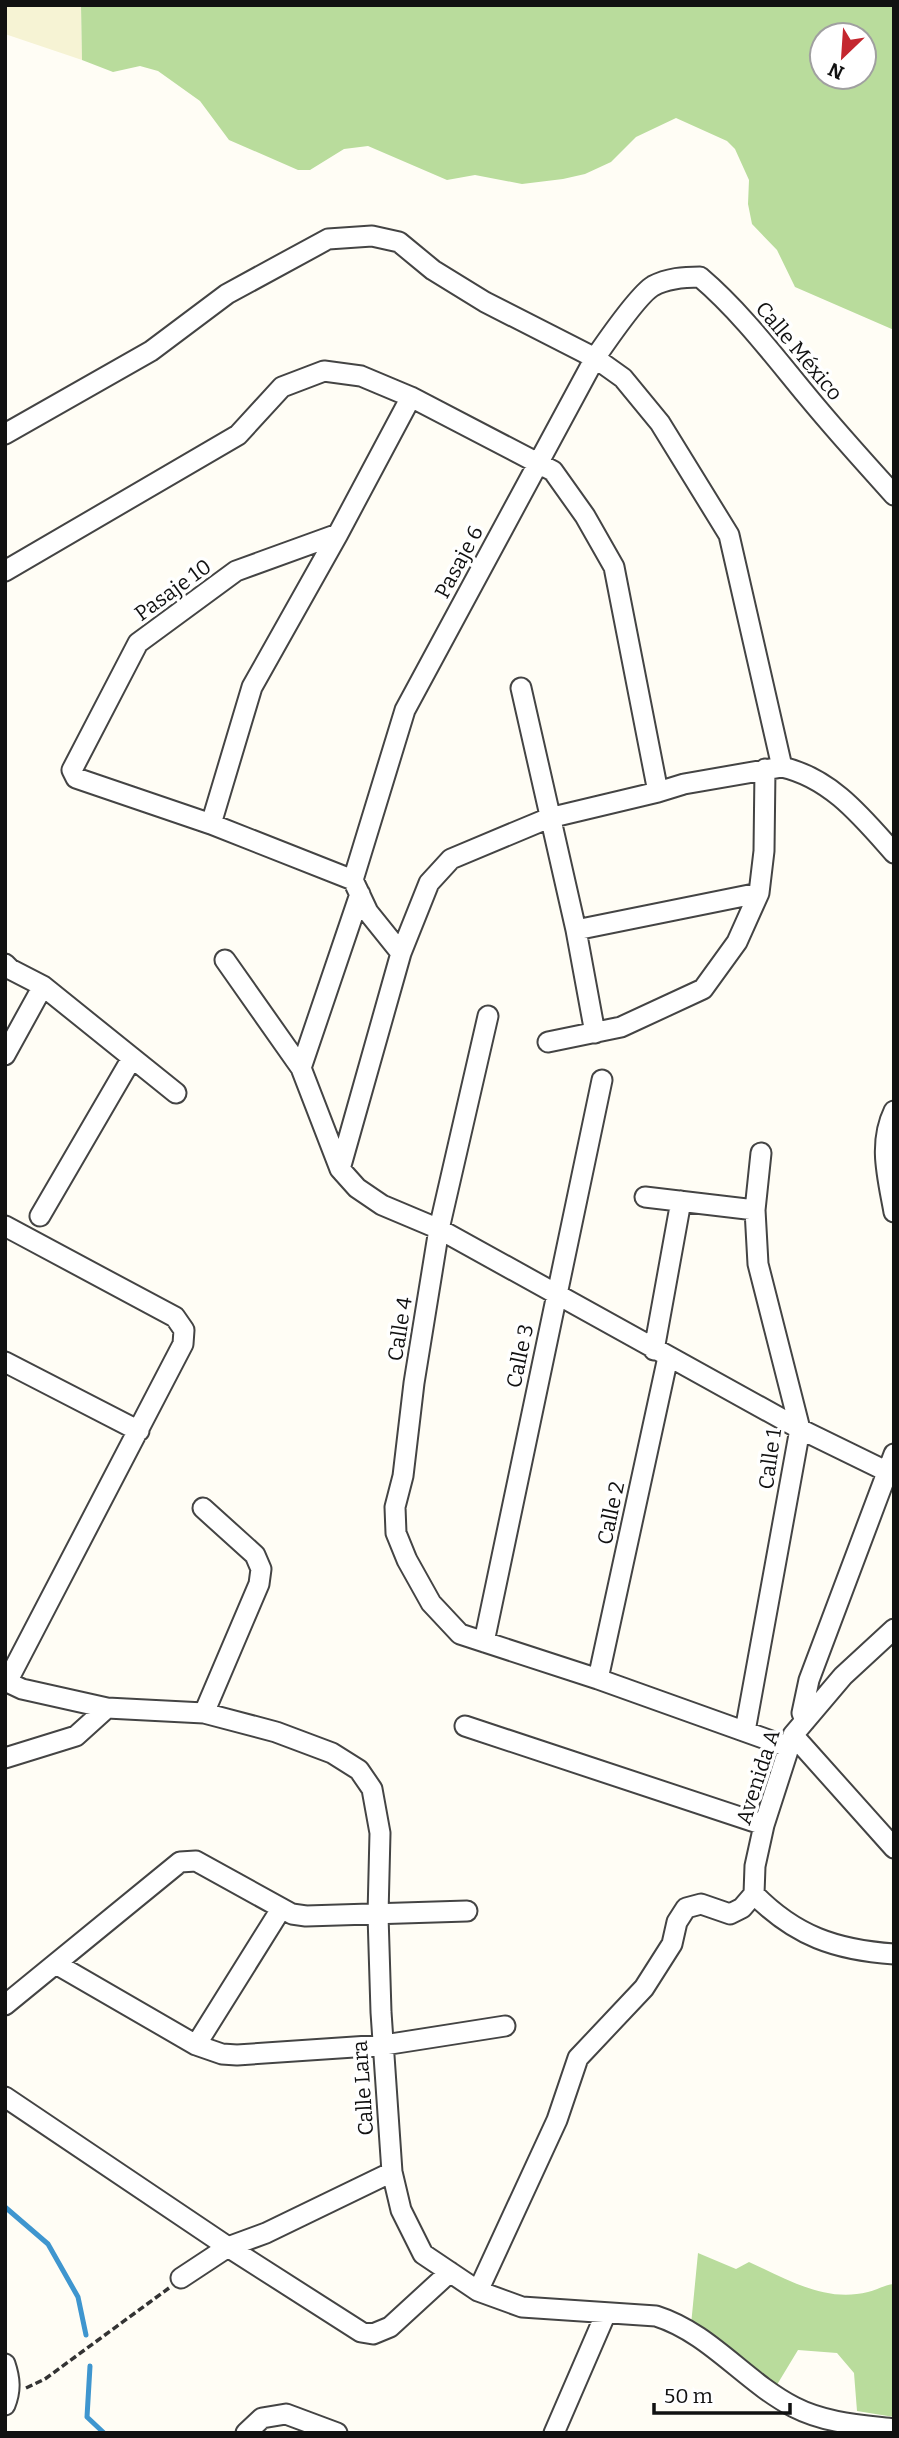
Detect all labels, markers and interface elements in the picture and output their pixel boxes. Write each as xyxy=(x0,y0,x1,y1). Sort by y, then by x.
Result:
north arrow xyxy=(808,21,878,91)
text: N xyxy=(824,57,848,84)
street label: Calle México xyxy=(750,296,848,406)
street label: Pasaje 6 xyxy=(429,521,489,603)
street label: Pasaje 10 xyxy=(130,554,216,626)
street label: Calle 4 xyxy=(382,1295,418,1363)
street label: Calle 3 xyxy=(501,1322,539,1390)
street label: Calle 1 xyxy=(753,1427,787,1491)
street label: Calle 2 xyxy=(592,1479,630,1547)
street label: Avenida A xyxy=(730,1726,786,1828)
street label: Calle Lara xyxy=(347,2039,379,2136)
scale bar xyxy=(654,2372,790,2416)
text: 50 m xyxy=(664,2383,713,2409)

